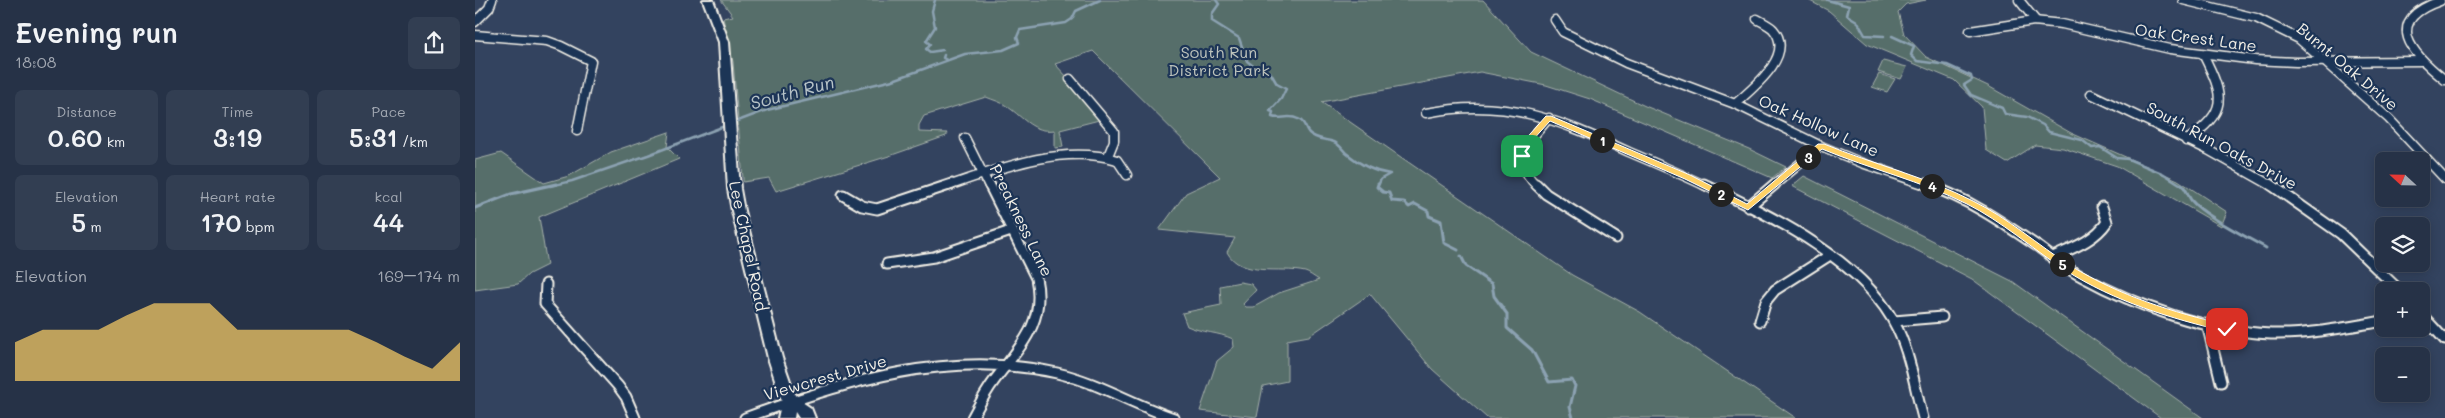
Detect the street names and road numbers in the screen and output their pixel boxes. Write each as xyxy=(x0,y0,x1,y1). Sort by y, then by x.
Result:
street label: Burnt Oak Drive xyxy=(2293,17,2403,115)
street label: Oak Crest Lane xyxy=(2134,18,2258,56)
street label: Oak Hollow Lane xyxy=(1756,89,1882,161)
street label: South Run Oaks Drive xyxy=(2143,96,2301,194)
street label: Preakness Lane xyxy=(986,160,1058,280)
street label: Lee Chapel Road xyxy=(725,179,773,313)
street label: Viewcrest Drive xyxy=(761,349,889,405)

